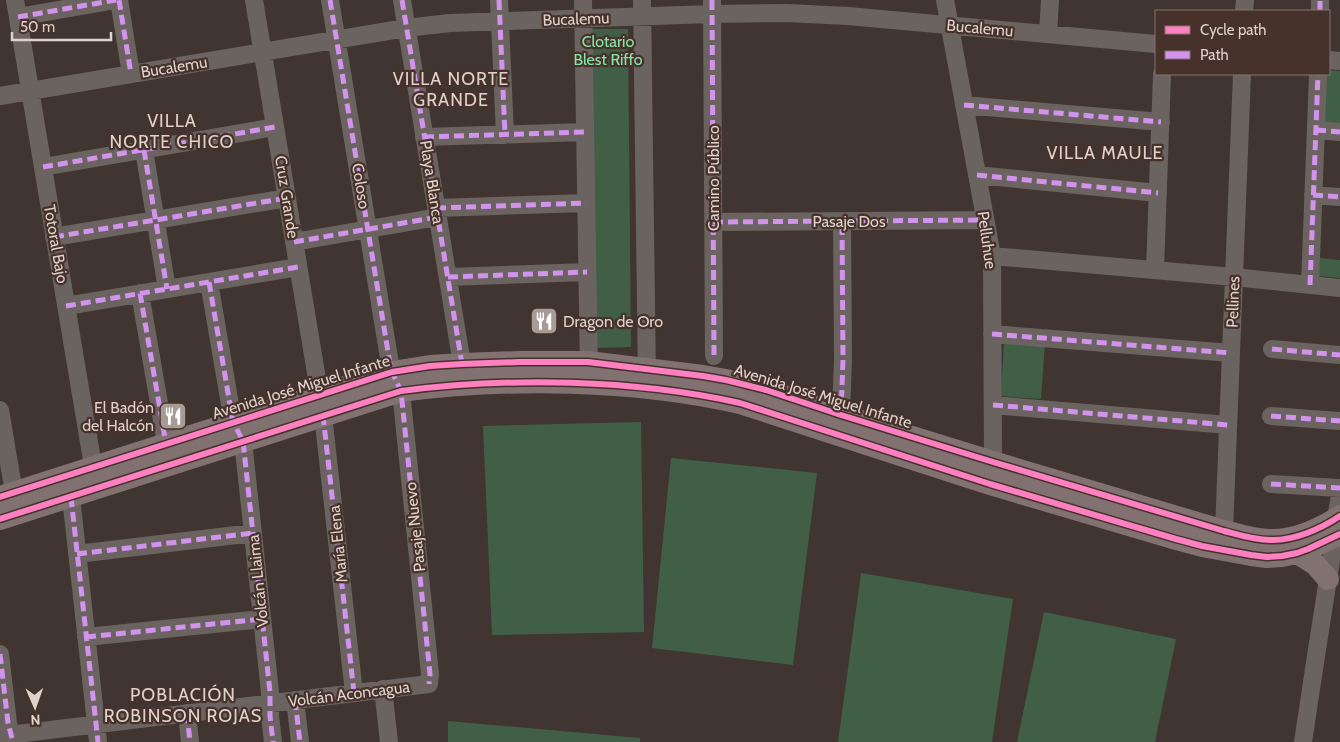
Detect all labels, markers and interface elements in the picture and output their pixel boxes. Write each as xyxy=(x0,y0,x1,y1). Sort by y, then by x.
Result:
street label: Bucalemu xyxy=(542,8,610,30)
scale bar xyxy=(12,10,111,42)
legend xyxy=(1155,10,1330,75)
street label: Bucalemu xyxy=(946,16,1014,40)
text: 50 m xyxy=(20,18,55,36)
text: Cycle path xyxy=(1200,21,1266,39)
park label: Clotario Blest Riffo xyxy=(573,32,643,69)
text: Path xyxy=(1200,46,1229,64)
street label: Bucalemu xyxy=(139,52,209,82)
district label: VILLA NORTE GRANDE xyxy=(393,68,509,111)
district label: VILLA NORTE CHICO xyxy=(110,110,234,153)
street label: Camino Público xyxy=(704,125,723,231)
street label: Playa Blanca xyxy=(416,139,448,225)
district label: VILLA MAULE xyxy=(1046,142,1164,164)
street label: Cruz Grande xyxy=(271,154,303,240)
street label: Coloso xyxy=(348,162,374,211)
street label: Totoral Bajo xyxy=(40,203,72,285)
street label: Pelluhue xyxy=(974,210,1000,270)
street label: Pasaje Dos xyxy=(812,212,886,231)
street label: Pellines xyxy=(1223,275,1243,328)
restaurant icon: Dragon de Oro xyxy=(529,306,559,336)
place label: Dragon de Oro xyxy=(563,312,663,331)
street label: Avenida José Miguel Infante xyxy=(210,351,392,423)
street label: Avenida José Miguel Infante xyxy=(732,360,914,432)
place label: El Badón del Halcón xyxy=(82,398,154,435)
restaurant icon: El Badón del Halcón xyxy=(158,401,188,431)
street label: Pasaje Nuevo xyxy=(401,481,429,573)
street label: María Elena xyxy=(324,504,352,584)
street label: Volcán Llaima xyxy=(244,533,272,628)
street label: Volcán Aconcagua xyxy=(287,677,411,711)
north arrow xyxy=(10,682,60,732)
district label: POBLACIÓN ROBINSON ROJAS xyxy=(104,684,262,727)
text: N xyxy=(30,711,41,729)

